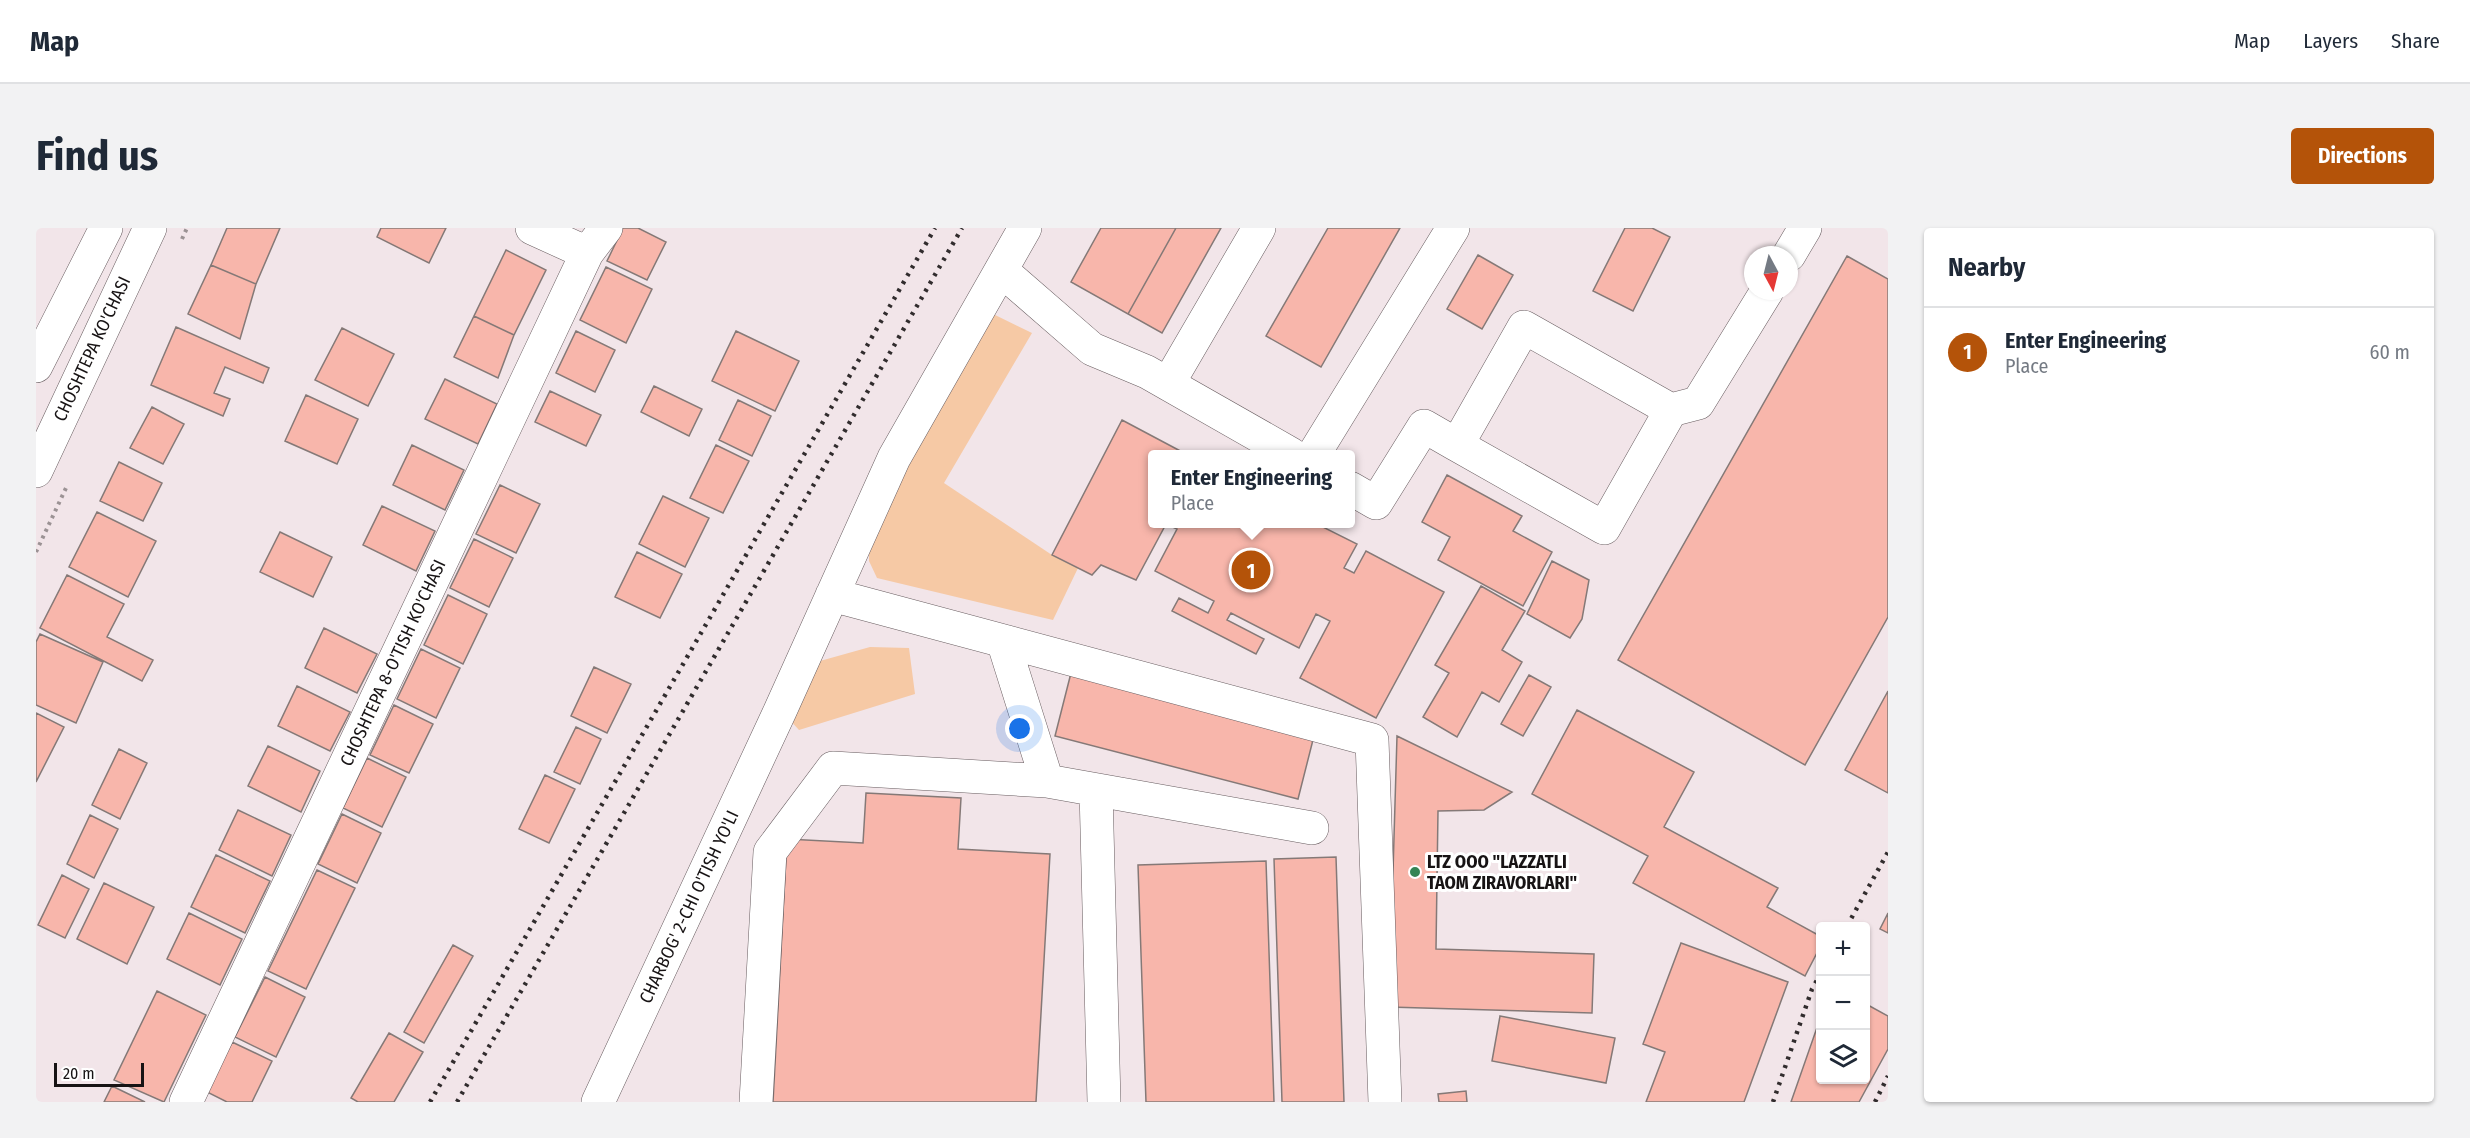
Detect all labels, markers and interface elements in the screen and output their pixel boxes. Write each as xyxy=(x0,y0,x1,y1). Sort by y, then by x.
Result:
text: Map xyxy=(30,25,79,58)
text: Map xyxy=(2234,28,2270,54)
text: Layers xyxy=(2303,28,2358,54)
text: Share xyxy=(2391,28,2440,54)
button: Directions xyxy=(2291,128,2434,184)
text: Find us xyxy=(36,131,158,181)
north arrow xyxy=(1744,246,1798,300)
text: Nearby xyxy=(1948,252,2025,283)
street label: CHOSHTEPA KO'CHASI xyxy=(49,273,135,425)
text: Enter Engineering xyxy=(2005,327,2166,354)
text: 1 xyxy=(1963,340,1972,364)
text: 60 m xyxy=(2370,340,2410,364)
text: Place xyxy=(2005,354,2048,378)
popup xyxy=(1148,450,1355,528)
text: Enter Engineering xyxy=(1171,464,1332,491)
text: Place xyxy=(1171,491,1214,515)
pin: 1 xyxy=(1232,548,1270,592)
street label: CHOSHTEPA 8-O'TISH KO'CHASI xyxy=(335,556,451,770)
your location xyxy=(1005,714,1034,743)
street label: CHARBOG' 2-CHI O'TISH YO'LI xyxy=(635,807,743,1007)
place label: LTZ OOO "LAZZATLI TAOM ZIRAVORLARI" xyxy=(1427,851,1577,894)
marker: LTZ OOO "LAZZATLI TAOM ZIRAVORLARI" xyxy=(1408,865,1422,879)
map controls xyxy=(1816,922,1870,1084)
button: + xyxy=(1816,922,1870,976)
button: − xyxy=(1816,976,1870,1030)
button: layers xyxy=(1816,1030,1870,1084)
scale bar xyxy=(54,1060,144,1088)
text: 20 m xyxy=(63,1064,94,1083)

